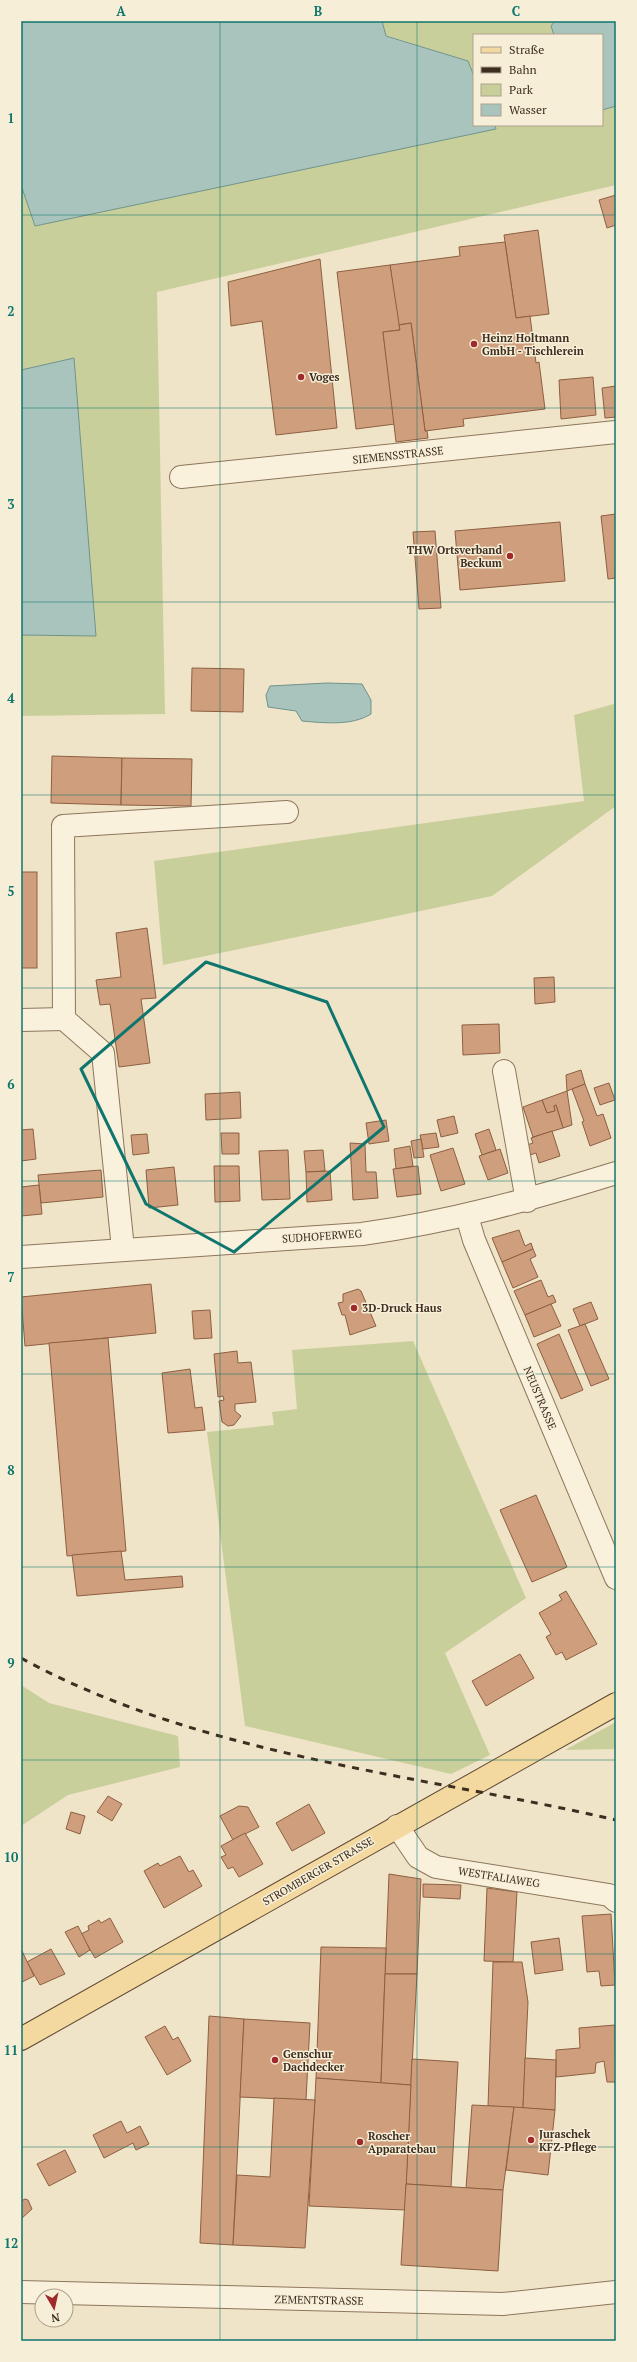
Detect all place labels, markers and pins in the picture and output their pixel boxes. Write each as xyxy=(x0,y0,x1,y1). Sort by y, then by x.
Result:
place label: Heinz Holtmann GmbH - Tischlerein xyxy=(482,331,584,358)
marker: Heinz Holtmann GmbH - Tischlerein xyxy=(469,339,479,349)
place label: Voges xyxy=(309,370,340,384)
marker: Voges xyxy=(296,372,306,382)
place label: THW Ortsverband Beckum xyxy=(407,543,503,570)
marker: THW Ortsverband Beckum xyxy=(505,551,515,561)
place label: 3D-Druck Haus xyxy=(362,1301,442,1315)
marker: 3D-Druck Haus xyxy=(349,1303,359,1313)
place label: Genschur Dachdecker xyxy=(283,2047,345,2074)
marker: Genschur Dachdecker xyxy=(270,2055,280,2065)
place label: Juraschek KFZ-Pflege xyxy=(539,2127,597,2154)
place label: Roscher Apparatebau xyxy=(368,2129,436,2156)
marker: Juraschek KFZ-Pflege xyxy=(526,2135,536,2145)
marker: Roscher Apparatebau xyxy=(355,2137,365,2147)

